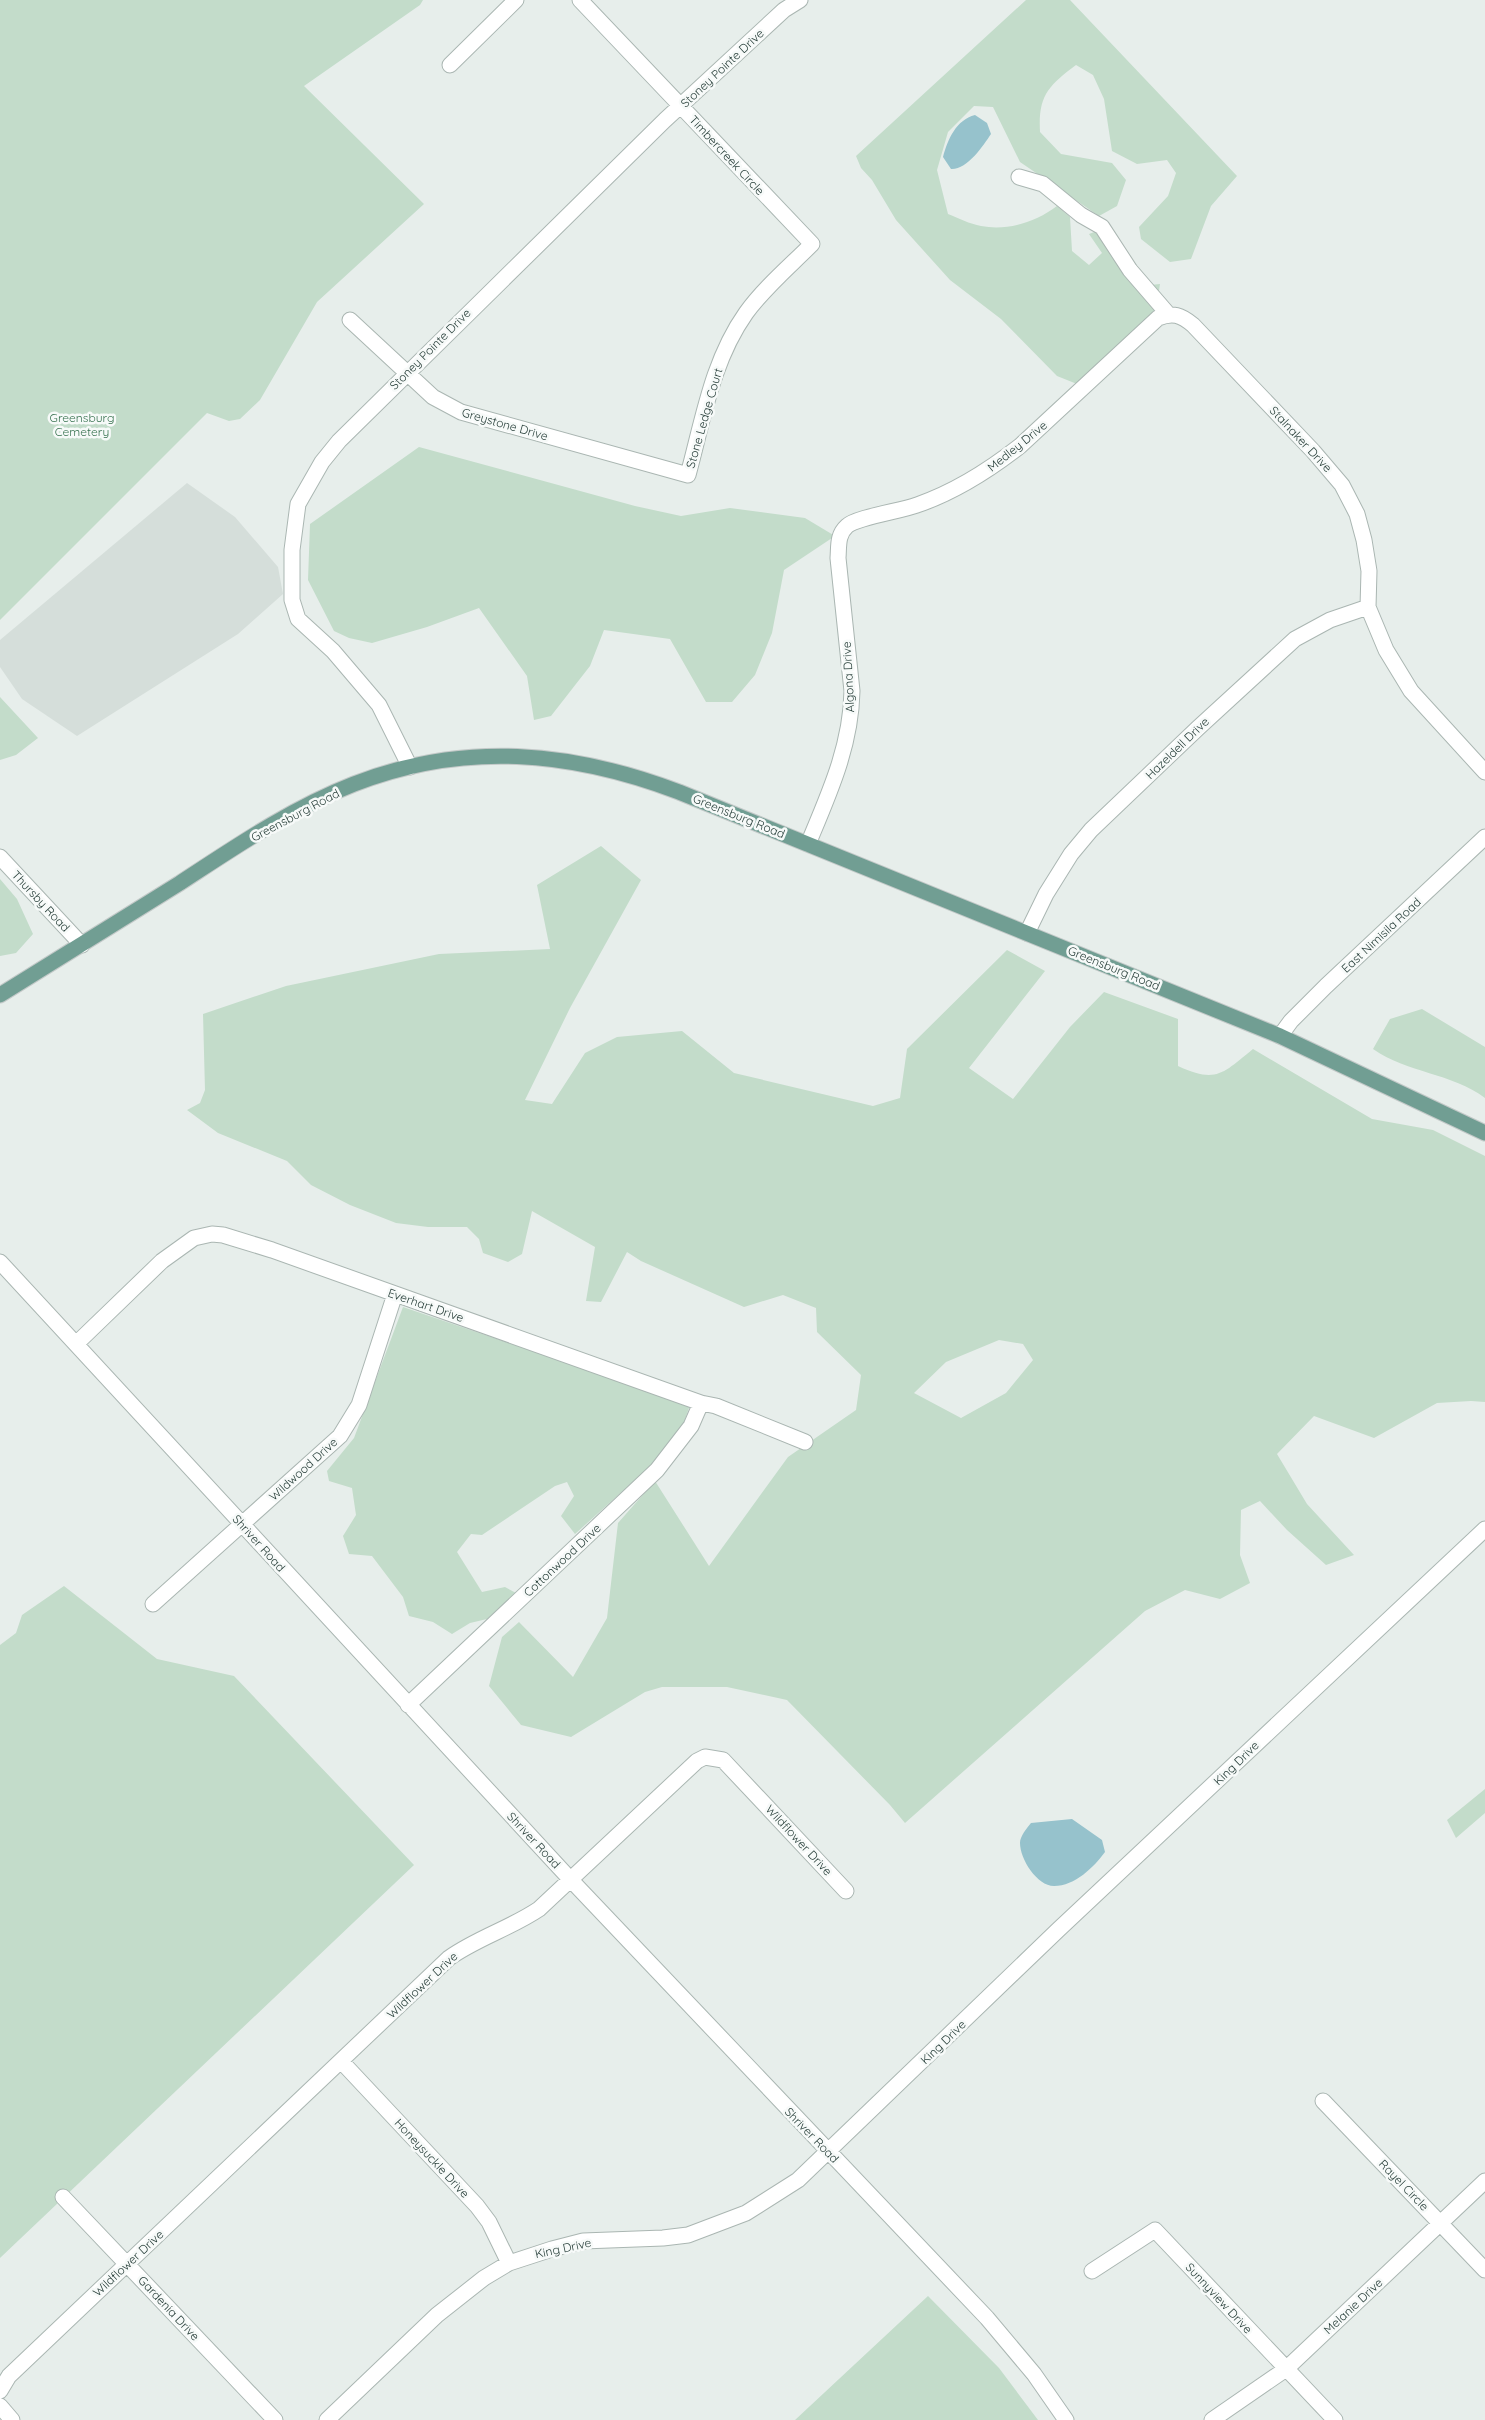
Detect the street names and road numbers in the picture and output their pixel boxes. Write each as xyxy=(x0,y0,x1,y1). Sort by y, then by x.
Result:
street label: Stoney Pointe Drive xyxy=(677,25,767,110)
street label: Timbercreek Circle xyxy=(686,112,768,198)
street label: Stoney Pointe Drive xyxy=(386,305,474,393)
street label: Stone Ledge Court xyxy=(683,366,725,470)
street label: Stalnaker Drive xyxy=(1267,403,1336,475)
street label: Greystone Drive xyxy=(460,405,550,444)
street label: Medley Drive xyxy=(984,417,1050,475)
street label: Algona Drive xyxy=(839,641,857,713)
street label: Hazeldell Drive xyxy=(1142,714,1212,782)
street label: Greensburg Road xyxy=(248,785,342,845)
street label: Greensburg Road xyxy=(691,791,787,841)
street label: Thursby Road xyxy=(9,867,73,935)
street label: East Nimisila Road xyxy=(1338,894,1424,976)
street label: Greensburg Road xyxy=(1066,943,1162,993)
street label: Everhart Drive xyxy=(386,1285,466,1325)
street label: Wildwood Drive xyxy=(266,1434,341,1504)
street label: Shriver Road xyxy=(230,1511,288,1575)
street label: Cottonwood Drive xyxy=(520,1520,604,1600)
street label: King Drive xyxy=(1210,1738,1262,1788)
street label: Wildflower Drive xyxy=(762,1802,836,1879)
street label: Shriver Road xyxy=(504,1809,564,1871)
street label: Wildflower Drive xyxy=(384,1948,461,2022)
street label: King Drive xyxy=(917,2017,969,2067)
street label: Shriver Road xyxy=(782,2104,842,2166)
street label: Honeysuckle Drive xyxy=(391,2115,473,2201)
street label: Rayel Circle xyxy=(1376,2156,1432,2214)
street label: Wildflower Drive xyxy=(90,2226,167,2300)
street label: King Drive xyxy=(533,2235,593,2261)
street label: Sunnyview Drive xyxy=(1182,2260,1256,2337)
street label: Gardenia Drive xyxy=(135,2272,203,2344)
street label: Melanie Drive xyxy=(1320,2275,1386,2337)

